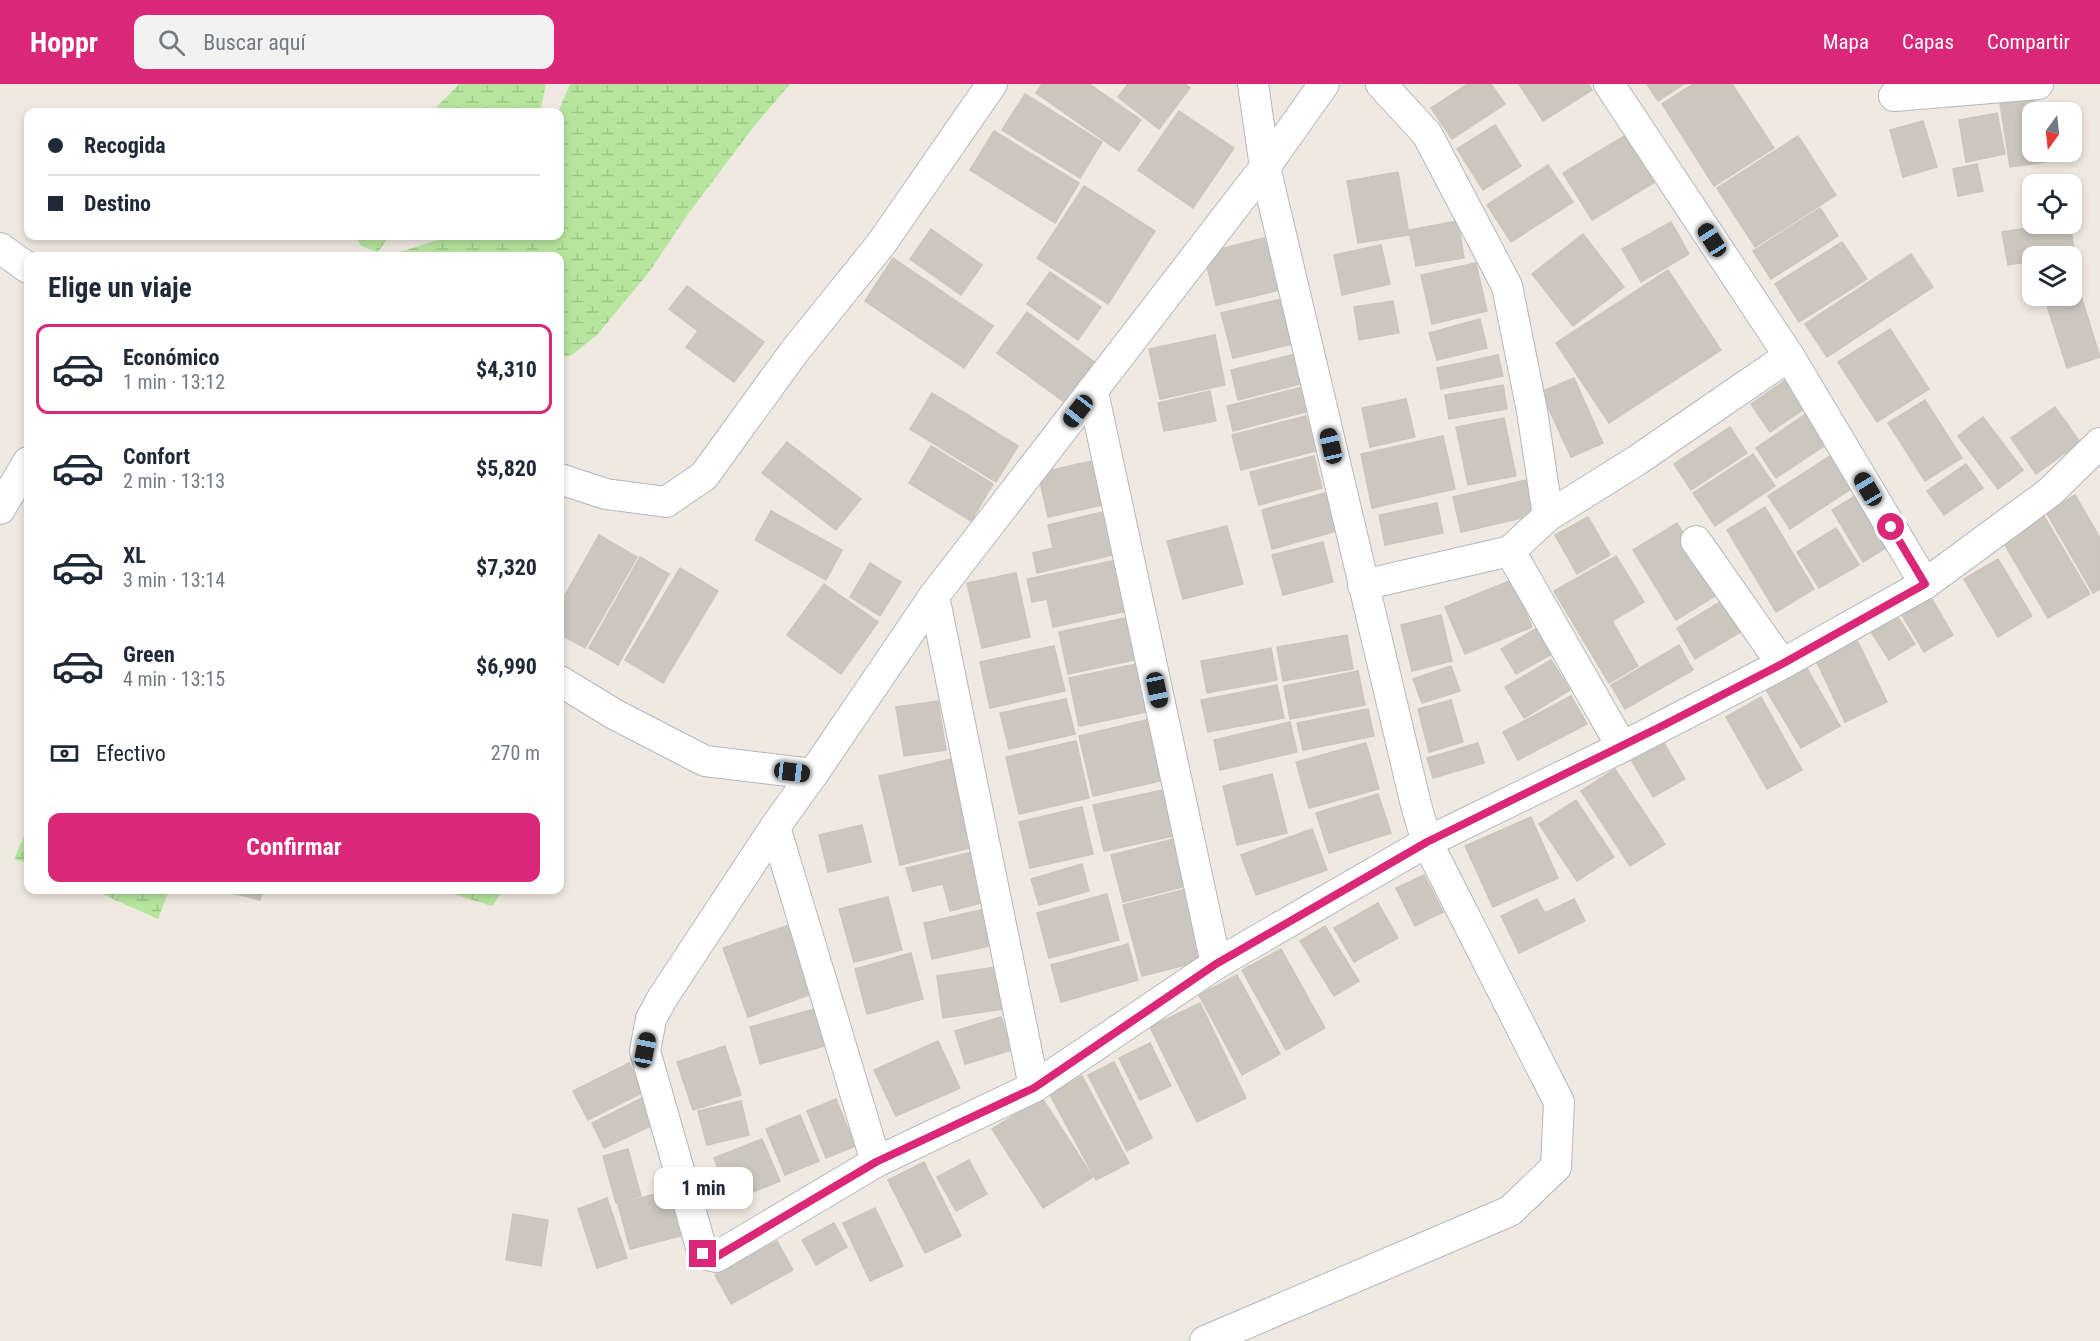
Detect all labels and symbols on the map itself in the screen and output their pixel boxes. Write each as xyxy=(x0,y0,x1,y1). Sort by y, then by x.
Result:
north arrow xyxy=(2022,102,2082,162)
car xyxy=(1695,220,1729,260)
car xyxy=(1060,391,1096,431)
car xyxy=(1318,426,1344,466)
car xyxy=(1851,469,1885,509)
route start xyxy=(1877,513,1904,540)
car xyxy=(1144,671,1170,709)
car xyxy=(773,761,811,783)
car xyxy=(633,1031,657,1069)
callout: 1 min xyxy=(654,1167,752,1209)
route end xyxy=(689,1240,716,1267)

